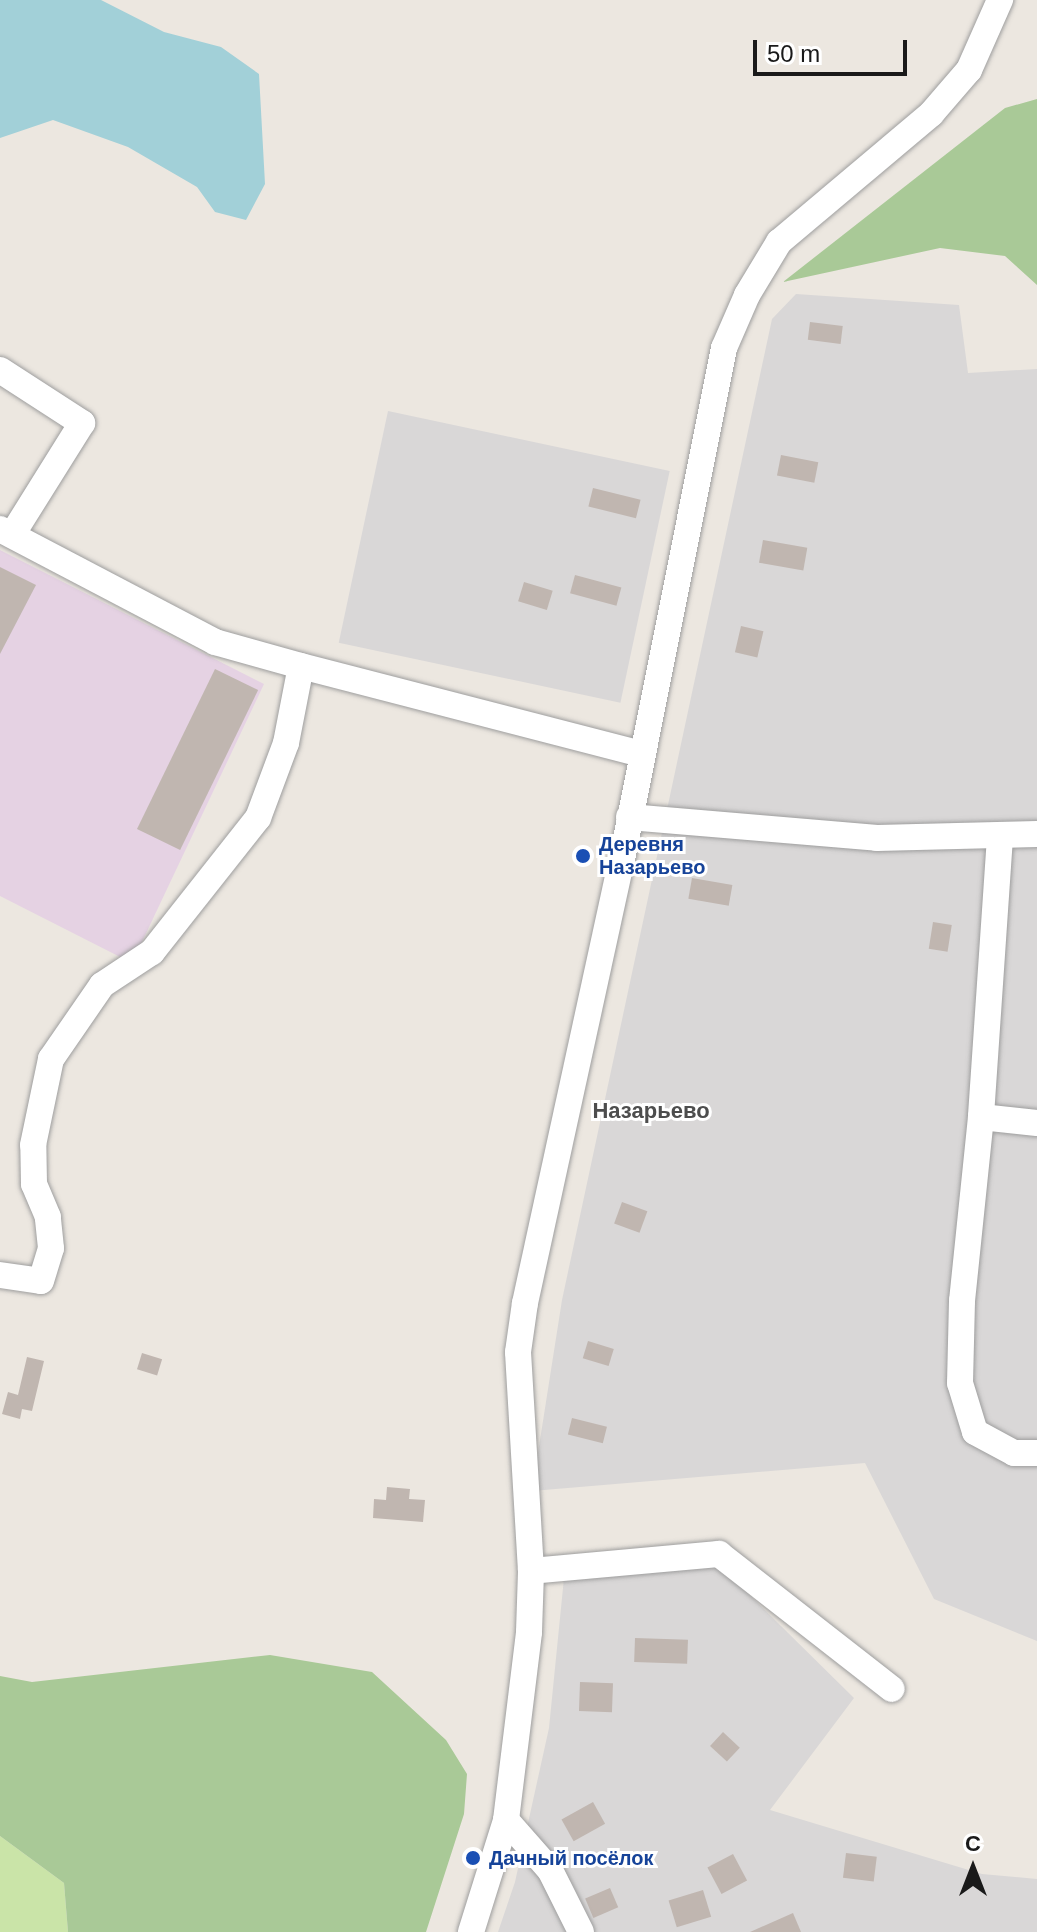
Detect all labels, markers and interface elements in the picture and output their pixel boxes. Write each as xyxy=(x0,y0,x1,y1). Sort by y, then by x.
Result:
scale bar xyxy=(757,24,911,74)
text: 50 m xyxy=(767,40,820,67)
place label: Деревня Назарьево xyxy=(599,832,705,879)
marker: Деревня Назарьево xyxy=(574,847,592,865)
district label: Назарьево xyxy=(592,1098,710,1124)
north arrow xyxy=(933,1828,1013,1908)
text: С xyxy=(965,1831,981,1856)
place label: Дачный посёлок xyxy=(489,1846,653,1870)
marker: Дачный посёлок xyxy=(464,1849,482,1867)

